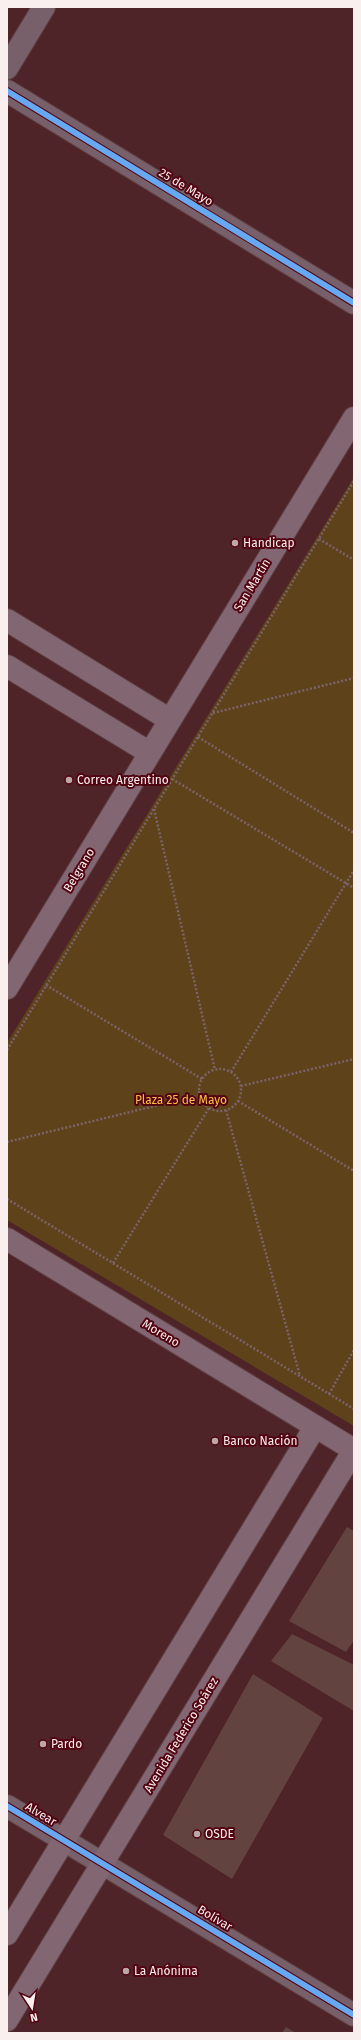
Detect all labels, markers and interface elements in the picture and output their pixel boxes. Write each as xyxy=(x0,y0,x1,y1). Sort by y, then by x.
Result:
street label: 25 de Mayo xyxy=(156,165,216,209)
place label: Handicap xyxy=(243,536,295,550)
marker: Handicap xyxy=(230,538,240,548)
street label: San Martín xyxy=(231,556,273,614)
place label: Correo Argentino xyxy=(77,773,169,787)
marker: Correo Argentino xyxy=(64,775,74,785)
street label: Belgrano xyxy=(61,846,97,894)
park label: Plaza 25 de Mayo xyxy=(135,1093,227,1107)
street label: Moreno xyxy=(140,1316,182,1350)
place label: Banco Nación xyxy=(223,1434,297,1448)
marker: Banco Nación xyxy=(210,1436,220,1446)
street label: Avenida Federico Soárez xyxy=(141,1675,221,1795)
place label: Pardo xyxy=(51,1737,82,1751)
marker: Pardo xyxy=(38,1739,48,1749)
street label: Alvear xyxy=(23,1799,59,1829)
place label: OSDE xyxy=(205,1827,234,1841)
marker: OSDE xyxy=(192,1829,202,1839)
street label: Bolívar xyxy=(195,1902,235,1934)
place label: La Anónima xyxy=(134,1964,198,1978)
marker: La Anónima xyxy=(121,1966,131,1976)
north arrow xyxy=(12,1988,52,2028)
text: N xyxy=(29,2010,39,2024)

